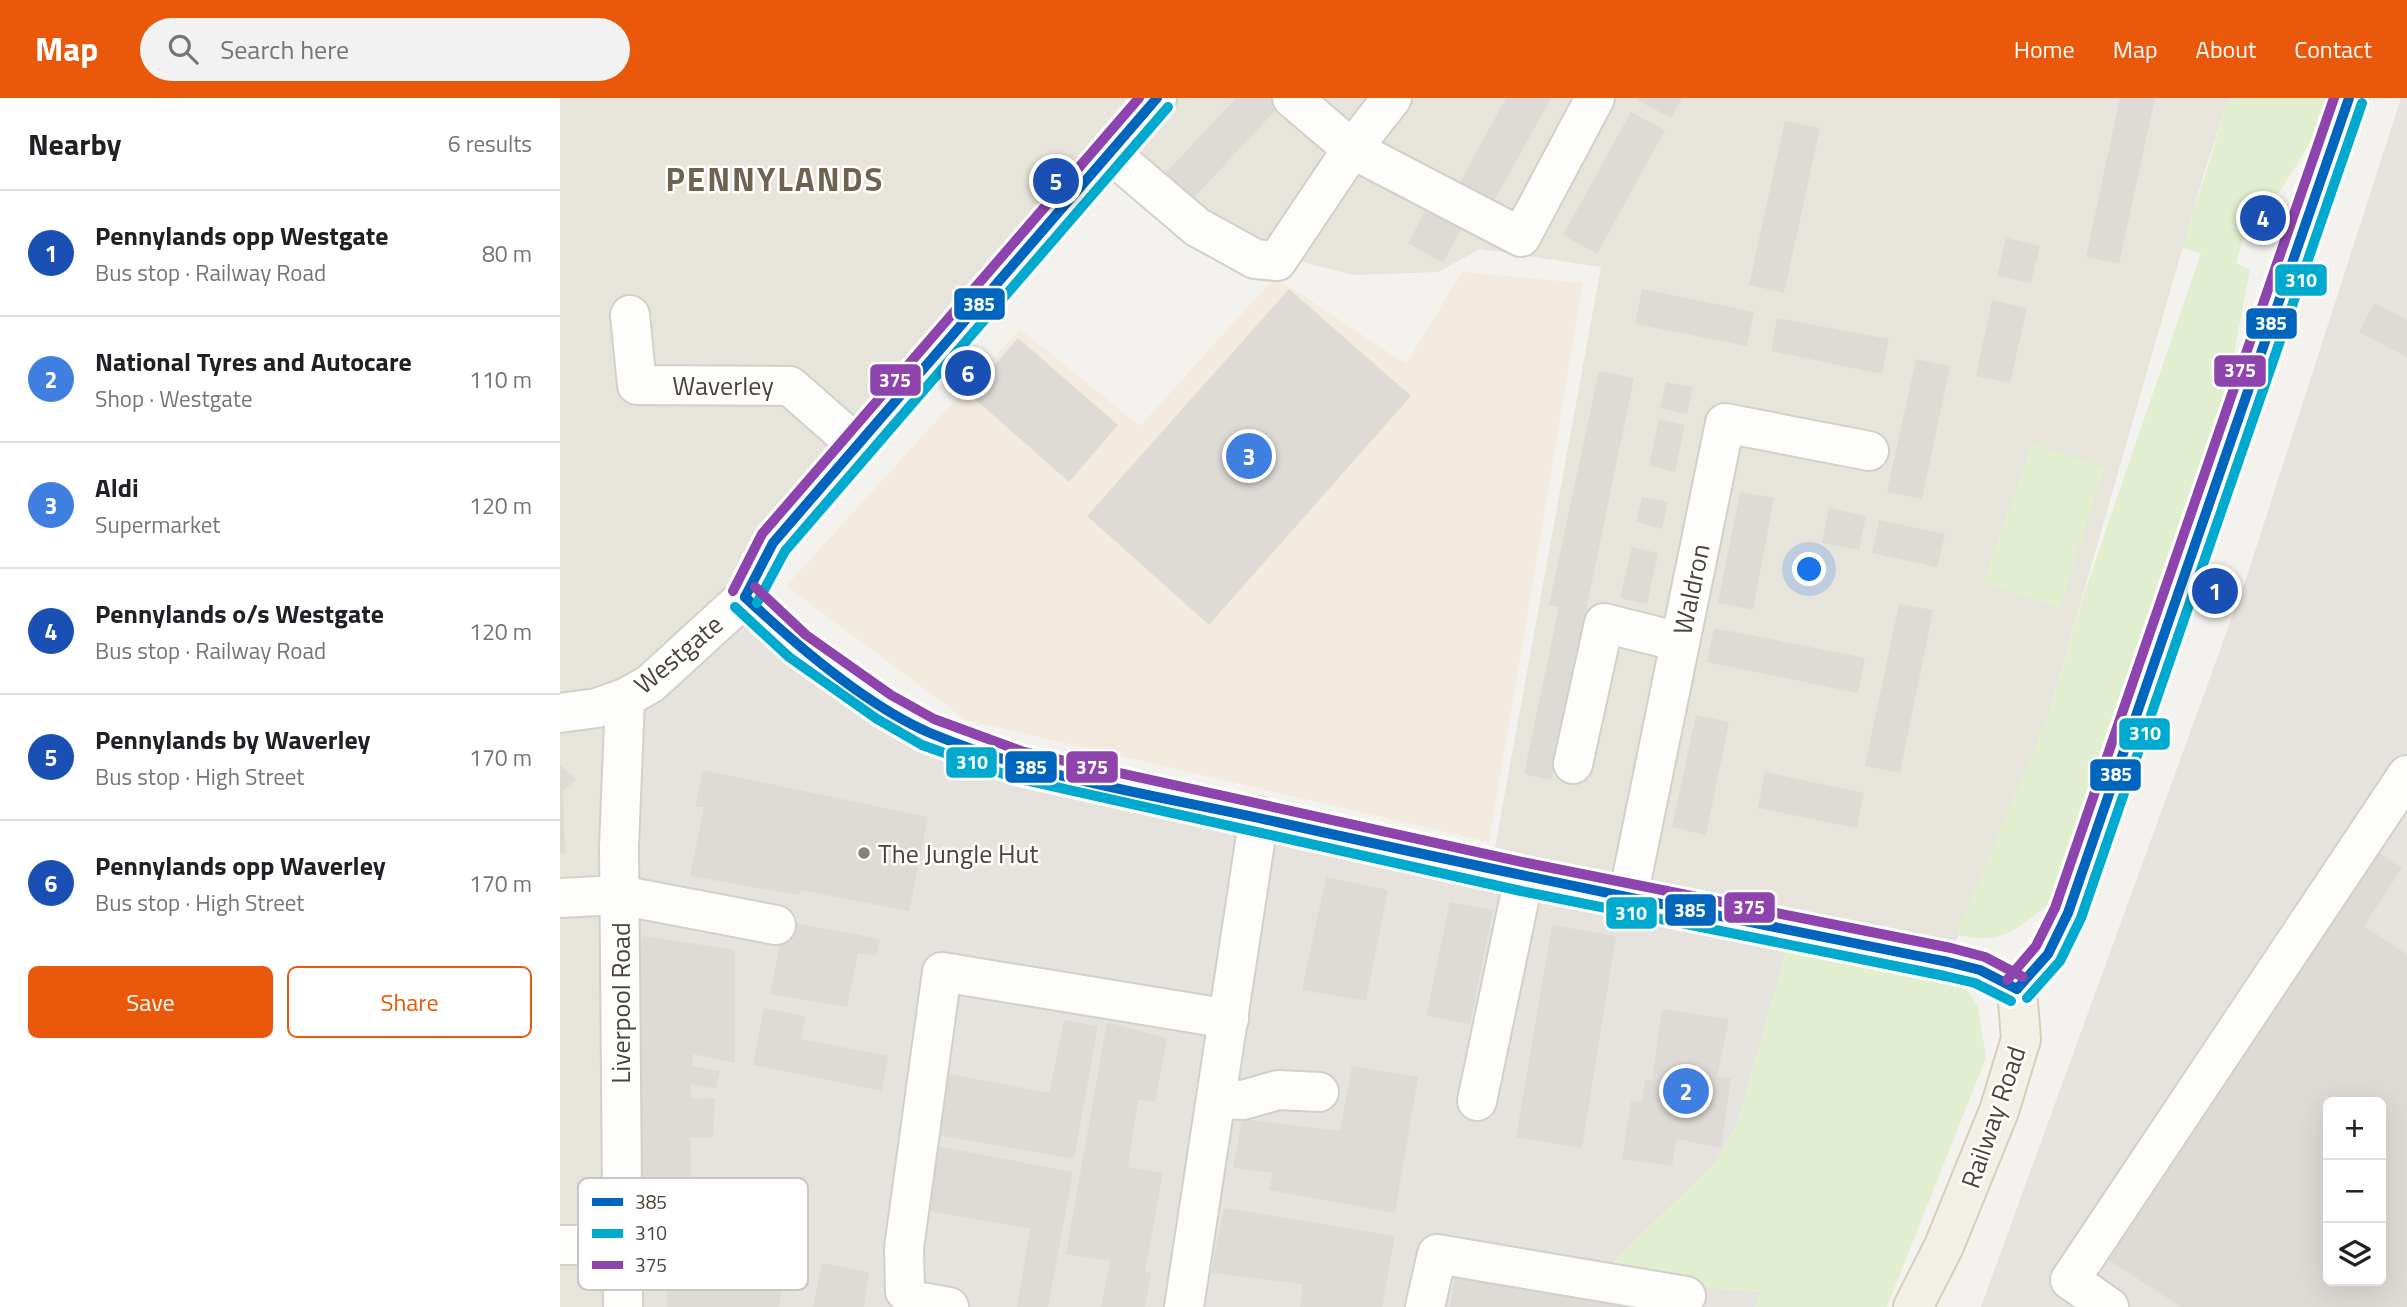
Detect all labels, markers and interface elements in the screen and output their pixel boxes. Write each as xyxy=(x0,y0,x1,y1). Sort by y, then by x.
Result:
search box xyxy=(140,18,630,81)
text: Map xyxy=(35,24,98,74)
icon: search xyxy=(164,30,202,68)
text: Search here xyxy=(220,30,349,69)
text: Home xyxy=(2014,31,2075,67)
text: Map xyxy=(2113,31,2158,67)
text: About xyxy=(2196,31,2256,67)
text: Contact xyxy=(2294,31,2372,67)
text: Nearby xyxy=(28,121,121,167)
text: 6 results xyxy=(448,126,532,161)
district label: PENNYLANDS xyxy=(665,154,885,204)
pin: 5 xyxy=(1033,155,1079,207)
pin: 4 xyxy=(2240,192,2286,244)
text: Pennylands opp Westgate xyxy=(95,216,389,255)
text: 1 xyxy=(45,236,57,271)
text: 80 m xyxy=(482,236,532,271)
text: Bus stop · Railway Road xyxy=(95,255,326,290)
line badge: 310 xyxy=(2274,263,2328,297)
text: 310 xyxy=(2285,265,2317,294)
line badge: 385 xyxy=(953,287,1006,321)
text: 385 xyxy=(963,289,995,318)
line badge: 385 xyxy=(2245,307,2298,340)
text: 385 xyxy=(2255,308,2287,337)
text: National Tyres and Autocare xyxy=(95,342,412,381)
pin: 6 xyxy=(945,347,991,399)
line badge: 375 xyxy=(2213,354,2267,388)
text: 375 xyxy=(2224,355,2256,384)
text: 2 xyxy=(45,362,57,397)
text: 110 m xyxy=(469,362,532,397)
line badge: 375 xyxy=(869,363,922,397)
text: 375 xyxy=(879,365,911,394)
street label: Waverley xyxy=(672,366,774,405)
text: Shop · Westgate xyxy=(95,381,253,416)
pin: 3 xyxy=(1226,430,1272,482)
text: Aldi xyxy=(95,468,139,507)
text: 3 xyxy=(45,488,57,523)
text: 120 m xyxy=(469,488,532,523)
text: Supermarket xyxy=(95,507,220,542)
street label: Waldron xyxy=(1662,540,1720,638)
your location xyxy=(1792,552,1826,586)
pin: 1 xyxy=(2192,565,2238,617)
text: Pennylands o/s Westgate xyxy=(95,594,384,633)
street label: Westgate xyxy=(625,605,731,703)
text: 4 xyxy=(45,614,57,649)
text: 120 m xyxy=(469,614,532,649)
text: Bus stop · Railway Road xyxy=(95,633,326,668)
line badge: 310 xyxy=(2118,717,2171,751)
text: 310 xyxy=(2129,718,2161,747)
text: Pennylands by Waverley xyxy=(95,720,371,759)
text: 5 xyxy=(45,740,57,775)
text: 170 m xyxy=(469,740,532,775)
line badge: 310 xyxy=(945,746,998,779)
text: 310 xyxy=(956,747,988,776)
line badge: 385 xyxy=(1004,750,1058,784)
line badge: 375 xyxy=(1065,750,1119,784)
text: 385 xyxy=(1015,752,1047,781)
text: 375 xyxy=(1076,752,1108,781)
line badge: 385 xyxy=(2089,758,2142,792)
text: Bus stop · High Street xyxy=(95,759,304,794)
text: 385 xyxy=(2100,759,2132,788)
place label: The Jungle Hut xyxy=(878,834,1038,873)
marker: The Jungle Hut xyxy=(856,845,872,861)
text: Pennylands opp Waverley xyxy=(95,846,386,885)
text: 6 xyxy=(45,866,57,901)
text: 170 m xyxy=(469,866,532,901)
text: Bus stop · High Street xyxy=(95,885,304,920)
line badge: 375 xyxy=(1723,891,1776,924)
text: 375 xyxy=(1733,892,1765,921)
line badge: 385 xyxy=(1664,893,1717,927)
text: 385 xyxy=(1674,895,1706,924)
line badge: 310 xyxy=(1605,896,1658,930)
text: 310 xyxy=(1615,898,1647,927)
street label: Liverpool Road xyxy=(601,922,640,1084)
button: Save xyxy=(28,966,273,1038)
button: Share xyxy=(287,966,532,1038)
street label: Railway Road xyxy=(1950,1041,2036,1193)
pin: 2 xyxy=(1663,1065,1709,1117)
map controls xyxy=(2323,1097,2386,1286)
button: + xyxy=(2323,1097,2386,1160)
button: − xyxy=(2323,1160,2386,1223)
legend xyxy=(578,1178,808,1290)
text: 385 xyxy=(635,1187,667,1216)
text: 310 xyxy=(635,1218,667,1247)
button: layers xyxy=(2323,1223,2386,1286)
text: 375 xyxy=(635,1250,667,1279)

